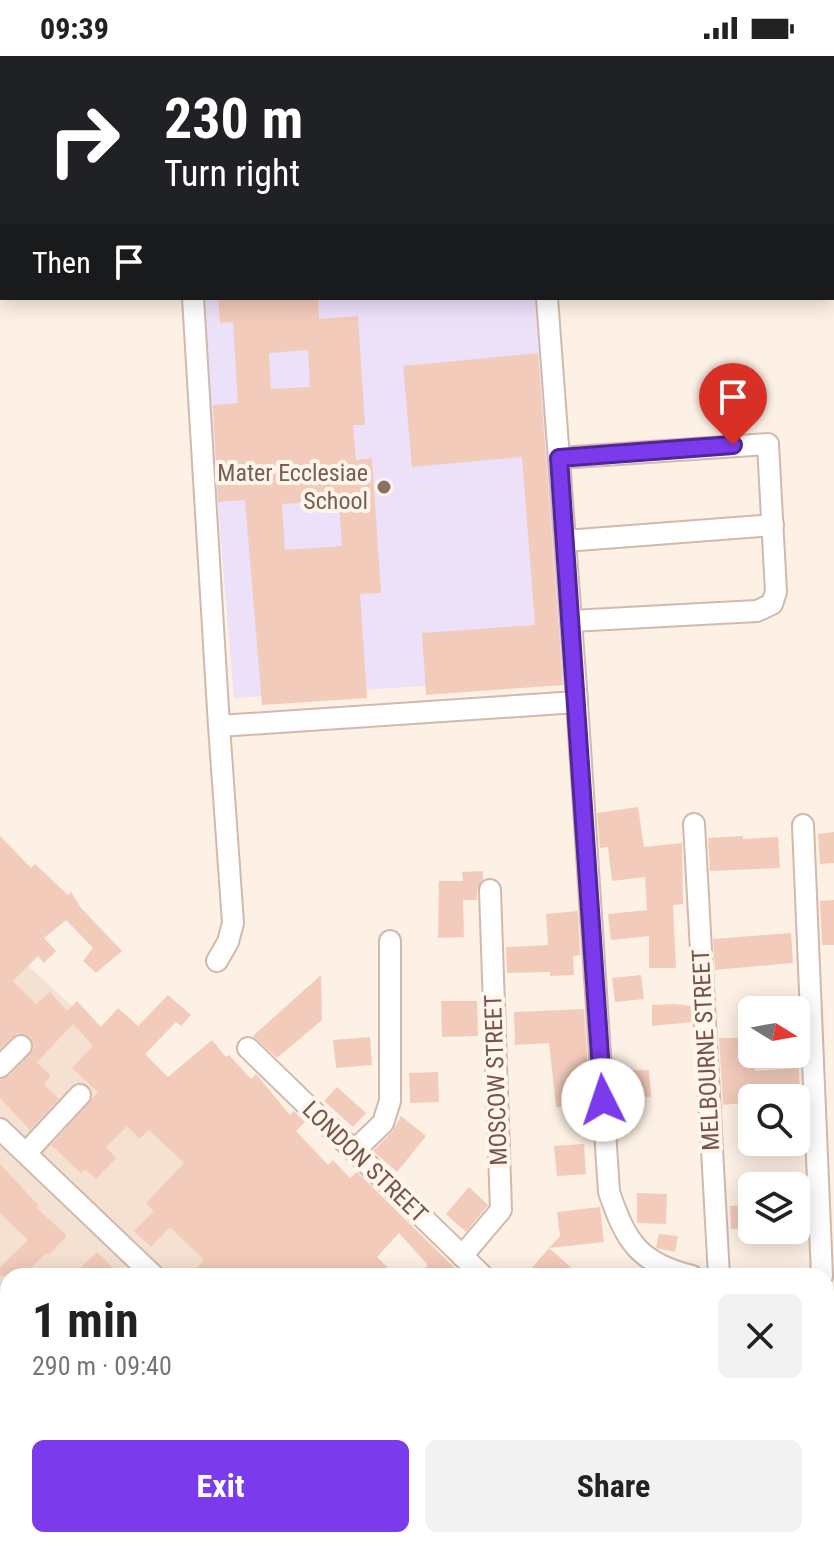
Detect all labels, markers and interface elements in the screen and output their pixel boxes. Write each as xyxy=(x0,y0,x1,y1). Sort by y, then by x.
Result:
text: 09:39 xyxy=(40,11,109,46)
text: 230 m xyxy=(164,86,303,152)
icon: right xyxy=(32,88,136,192)
text: Turn right xyxy=(164,153,300,195)
icon: arrive xyxy=(107,240,151,284)
text: Then xyxy=(32,245,91,280)
pin xyxy=(699,363,767,445)
icon: arrive xyxy=(711,375,755,419)
place label: Mater Ecclesiae School xyxy=(217,459,368,515)
marker: Mater Ecclesiae School xyxy=(375,478,393,496)
street label: MELBOURNE STREET xyxy=(687,949,725,1151)
street label: MOSCOW STREET xyxy=(479,994,513,1166)
north arrow xyxy=(738,996,810,1068)
map controls xyxy=(738,996,810,1244)
position arrow xyxy=(561,1058,645,1142)
button: search xyxy=(738,1084,810,1156)
street label: LONDON STREET xyxy=(297,1095,433,1229)
button: layers xyxy=(738,1172,810,1244)
text: 1 min xyxy=(32,1292,139,1349)
button: close xyxy=(718,1294,802,1378)
text: 290 m · 09:40 xyxy=(32,1351,172,1381)
button: Exit xyxy=(32,1440,409,1532)
button: Share xyxy=(425,1440,802,1532)

